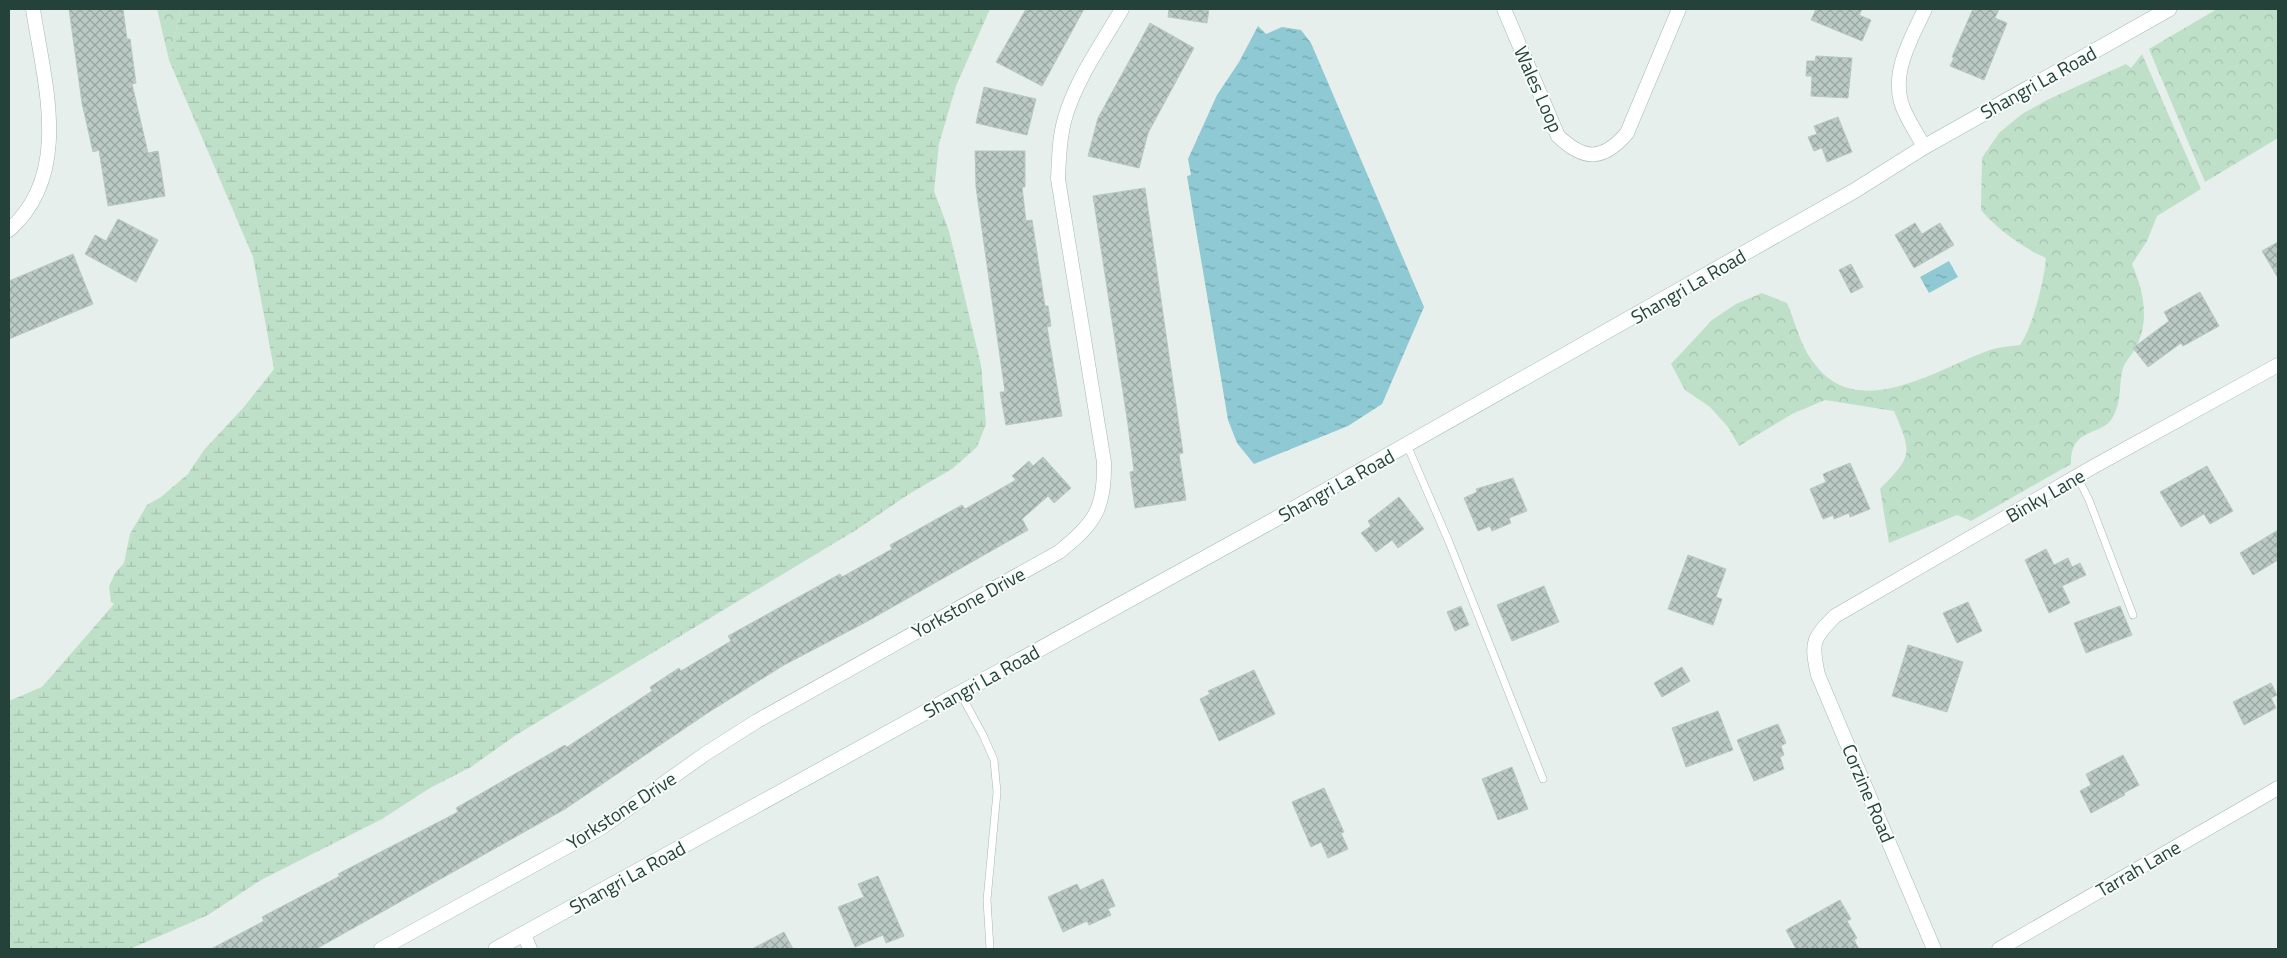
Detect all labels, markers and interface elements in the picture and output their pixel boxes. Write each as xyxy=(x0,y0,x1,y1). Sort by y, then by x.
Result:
street label: Shangri La Road xyxy=(1975,38,2101,126)
street label: Wales Loop xyxy=(1507,41,1571,137)
street label: Shangri La Road xyxy=(1625,241,1751,331)
street label: Shangri La Road xyxy=(1273,441,1399,529)
street label: Binky Lane xyxy=(2000,461,2090,529)
street label: Yorkstone Drive xyxy=(906,559,1030,645)
street label: Shangri La Road xyxy=(918,637,1044,725)
street label: Corzine Road xyxy=(1835,739,1903,847)
street label: Yorkstone Drive xyxy=(560,764,682,856)
street label: Tarrah Lane xyxy=(2090,832,2186,904)
street label: Shangri La Road xyxy=(564,833,690,921)

